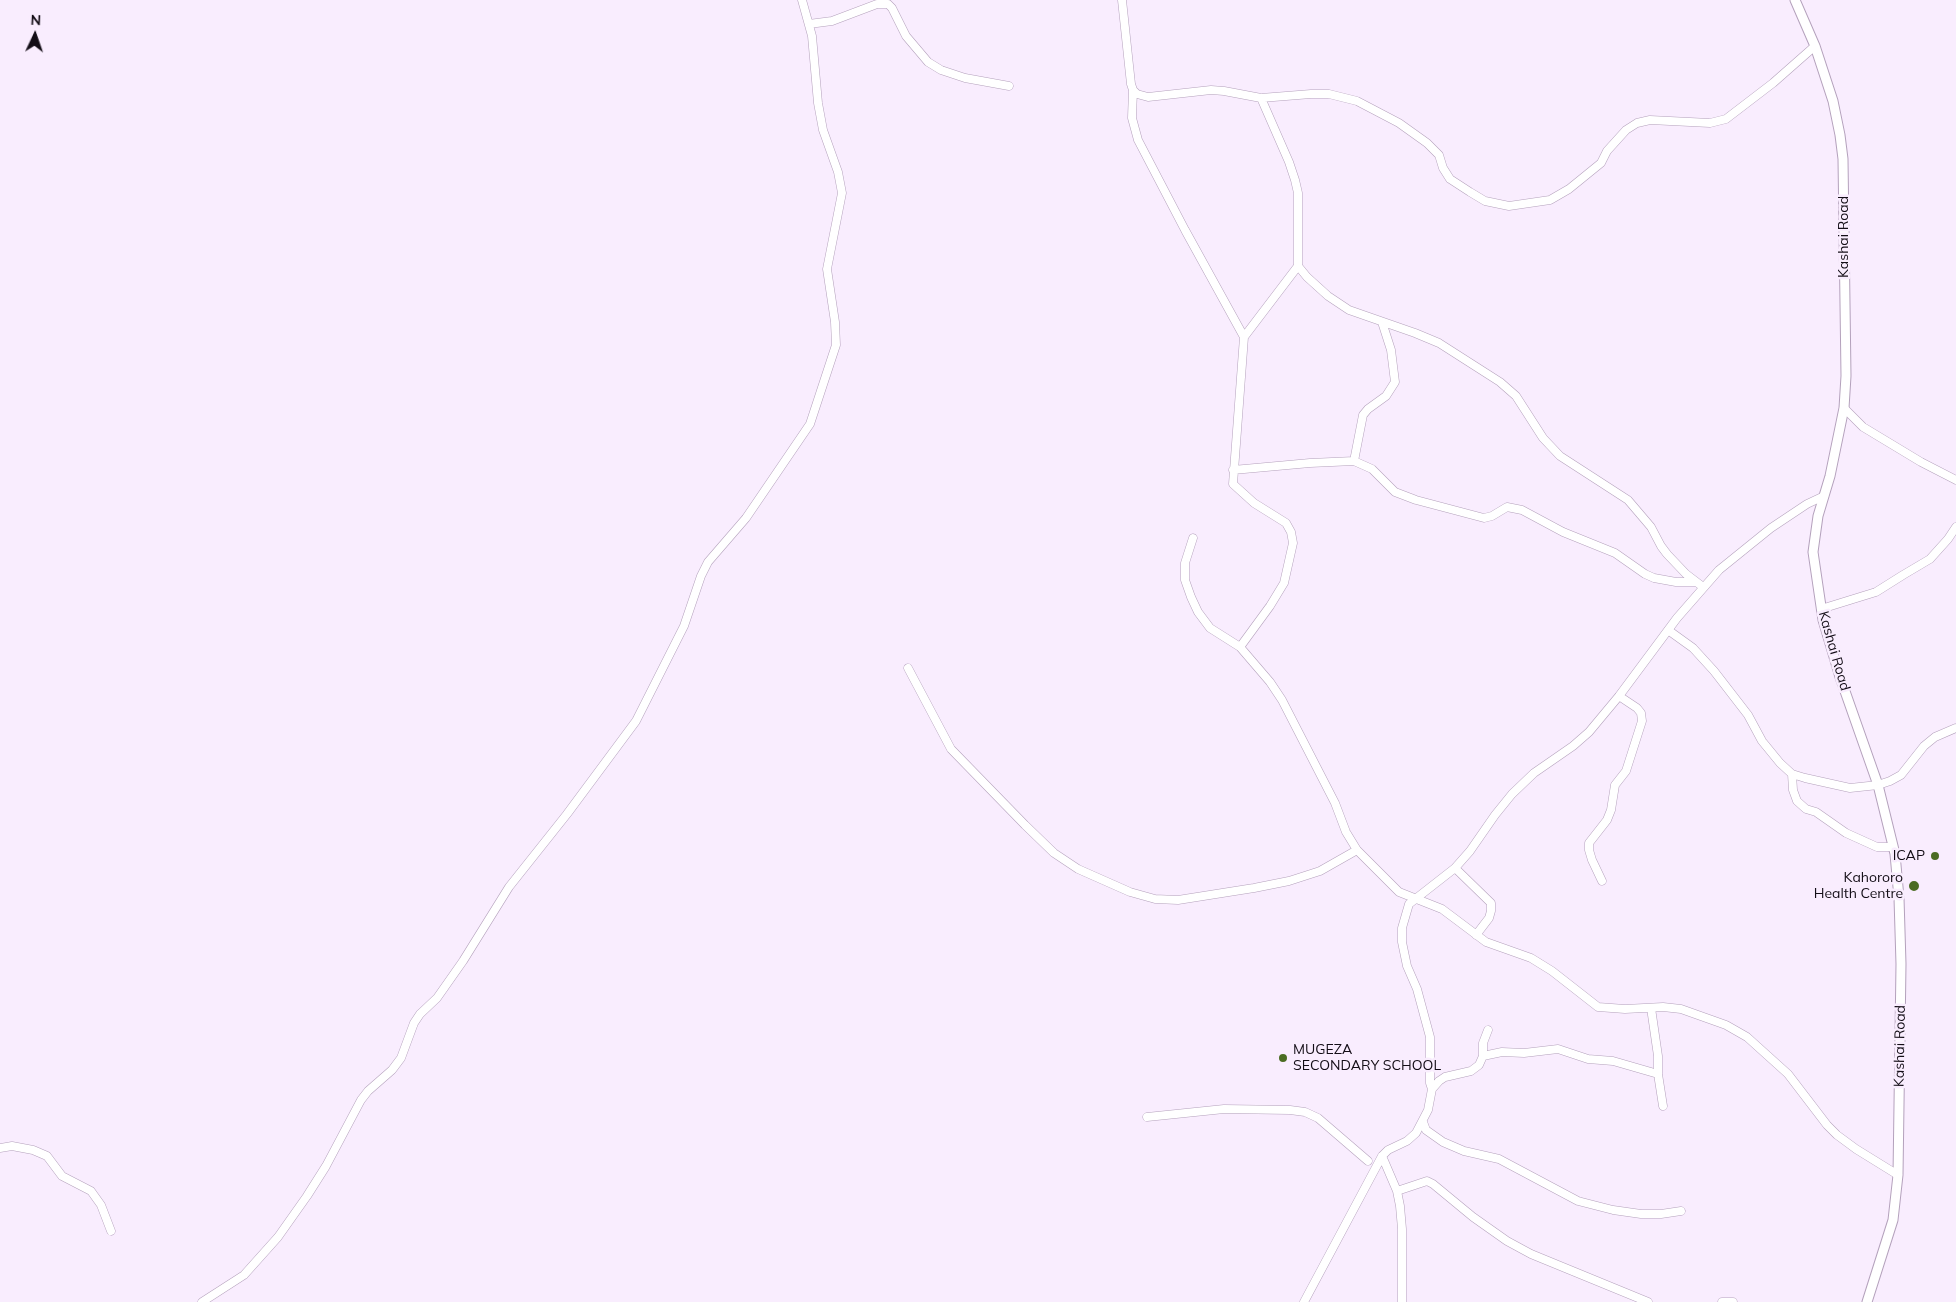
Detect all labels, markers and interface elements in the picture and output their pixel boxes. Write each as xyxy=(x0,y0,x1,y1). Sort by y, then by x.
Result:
north arrow xyxy=(10,10,60,60)
text: N xyxy=(30,11,42,29)
street label: Kashai Road xyxy=(1836,196,1852,278)
street label: Kashai Road xyxy=(1815,609,1853,693)
place label: ICAP xyxy=(1893,848,1925,864)
marker: ICAP xyxy=(1929,850,1941,862)
place label: Kahororo Health Centre xyxy=(1814,870,1903,902)
marker: Kahororo Health Centre xyxy=(1907,879,1921,893)
street label: Kashai Road xyxy=(1891,1005,1909,1087)
place label: MUGEZA SECONDARY SCHOOL xyxy=(1293,1042,1441,1074)
marker: MUGEZA SECONDARY SCHOOL xyxy=(1277,1052,1289,1064)

